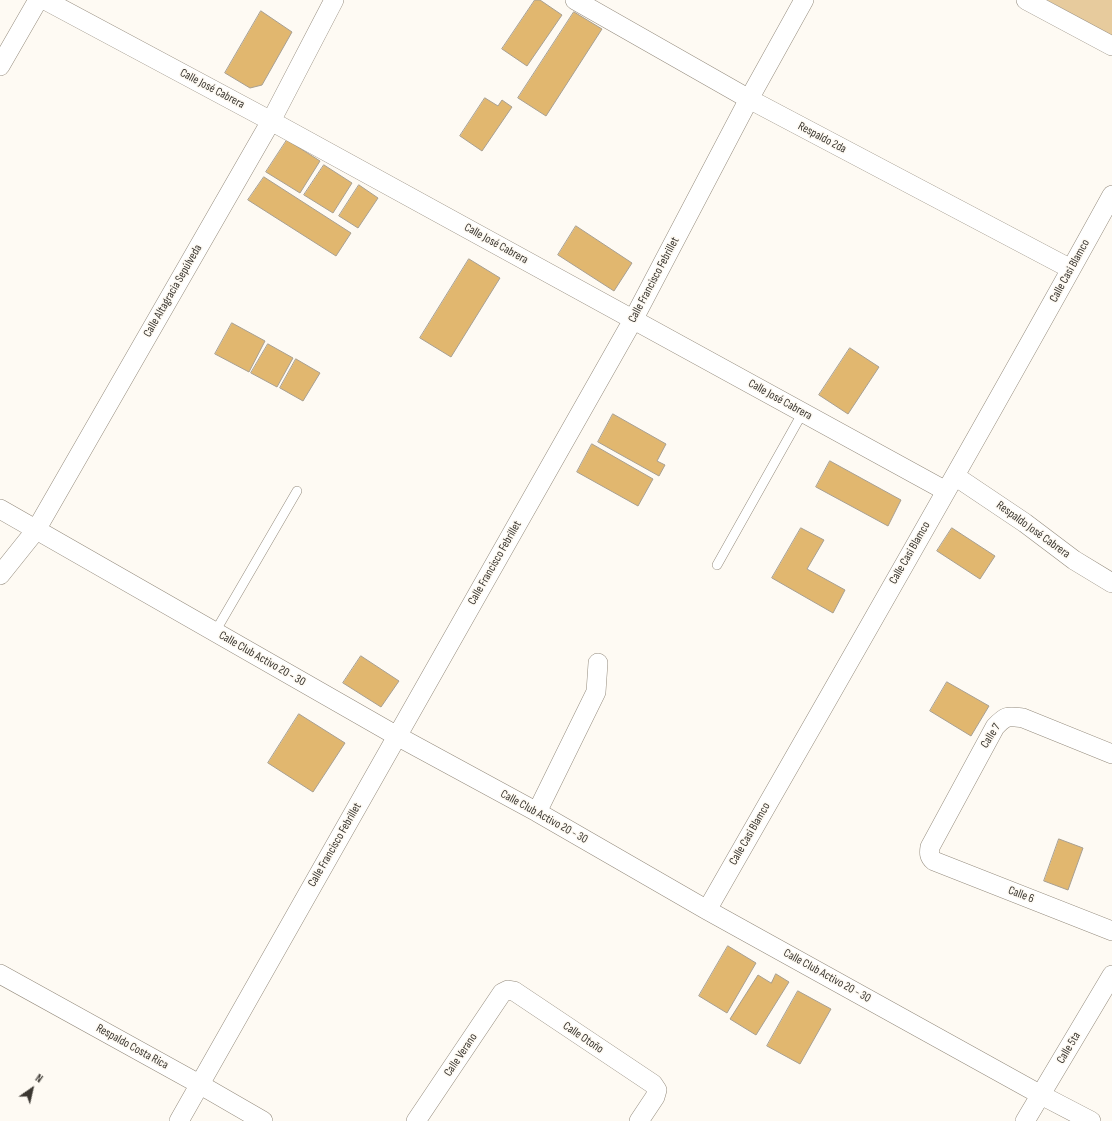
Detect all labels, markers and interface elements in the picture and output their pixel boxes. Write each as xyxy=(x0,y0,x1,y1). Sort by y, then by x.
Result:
street label: Calle José Cabrera xyxy=(177,66,247,112)
street label: Respaldo 2da xyxy=(795,119,849,157)
street label: Calle José Cabrera xyxy=(461,220,531,268)
street label: Calle Francisco Febrillet xyxy=(625,235,683,325)
street label: Calle Casi Blamco xyxy=(1047,237,1093,305)
street label: Calle Altagracia Sepúlveda xyxy=(141,242,205,340)
street label: Calle José Cabrera xyxy=(745,376,815,424)
street label: Respaldo José Cabrera xyxy=(993,498,1073,562)
street label: Calle Francisco Febrillet xyxy=(465,518,525,608)
street label: Calle Casi Blamco xyxy=(886,519,934,587)
street label: Calle Club Activo 20 - 30 xyxy=(216,628,308,690)
street label: Calle 7 xyxy=(978,721,1004,751)
street label: Calle Club Activo 20 - 30 xyxy=(498,787,590,847)
street label: Calle Francisco Febrillet xyxy=(305,800,365,890)
street label: Calle Casi Blamco xyxy=(726,800,774,868)
street label: Calle 6 xyxy=(1006,883,1036,907)
street label: Calle Club Activo 20 - 30 xyxy=(781,946,873,1006)
street label: Calle Otoño xyxy=(560,1019,606,1057)
street label: Respaldo Costa Rica xyxy=(93,1021,171,1073)
street label: Calle 5ta xyxy=(1054,1030,1084,1066)
street label: Calle Verano xyxy=(441,1031,481,1079)
north arrow xyxy=(12,1069,52,1109)
text: N xyxy=(33,1072,45,1086)

